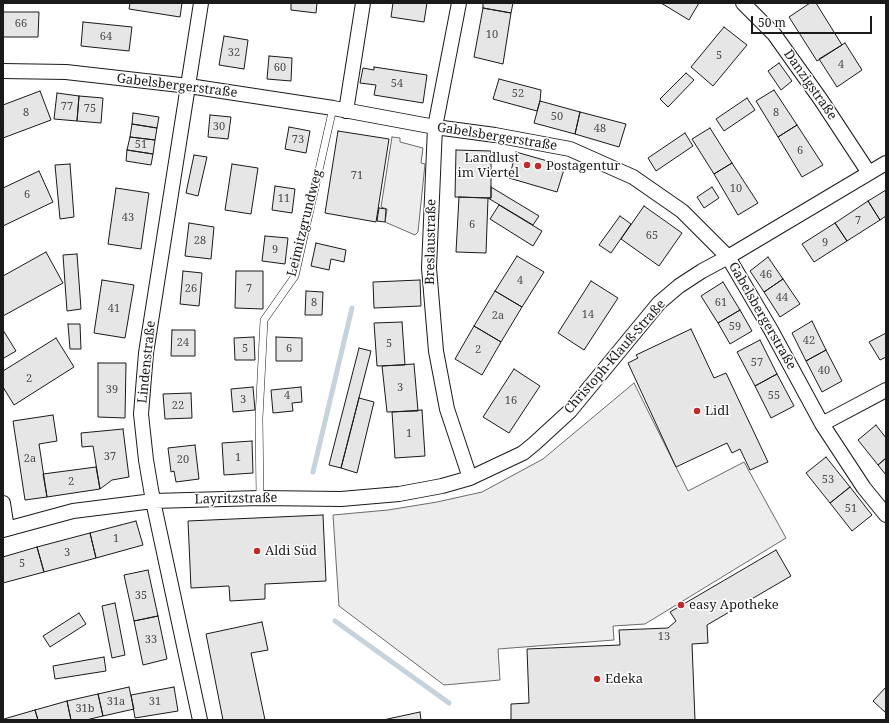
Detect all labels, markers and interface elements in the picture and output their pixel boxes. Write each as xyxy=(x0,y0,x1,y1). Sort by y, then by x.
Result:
scale bar xyxy=(753,8,874,34)
text: 50 m xyxy=(758,14,786,31)
house number: 66 xyxy=(15,17,27,31)
house number: 10 xyxy=(486,28,498,42)
house number: 64 xyxy=(100,30,112,44)
house number: 32 xyxy=(228,46,240,60)
street label: Danzigstraße xyxy=(780,47,840,123)
house number: 5 xyxy=(716,49,722,63)
house number: 4 xyxy=(838,58,844,72)
house number: 60 xyxy=(274,61,286,75)
street label: Gabelsbergerstraße xyxy=(116,71,238,101)
house number: 54 xyxy=(391,77,403,91)
house number: 52 xyxy=(512,87,524,101)
house number: 77 xyxy=(61,100,73,114)
house number: 75 xyxy=(84,102,96,116)
house number: 8 xyxy=(23,106,29,120)
house number: 8 xyxy=(773,106,779,120)
house number: 50 xyxy=(551,110,563,124)
house number: 30 xyxy=(213,120,225,134)
street label: Gabelsbergerstraße xyxy=(436,120,558,154)
house number: 48 xyxy=(594,122,606,136)
house number: 73 xyxy=(292,133,304,147)
house number: 51 xyxy=(135,138,147,152)
house number: 6 xyxy=(797,144,803,158)
place label: Landlust im Viertel xyxy=(458,150,519,181)
place label: Postagentur xyxy=(546,158,620,174)
marker: Landlust im Viertel xyxy=(522,160,532,170)
marker: Postagentur xyxy=(533,161,543,171)
street label: Leimitzgrundweg xyxy=(284,168,326,278)
house number: 71 xyxy=(351,169,363,183)
house number: 10 xyxy=(730,182,742,196)
house number: 6 xyxy=(24,188,30,202)
house number: 11 xyxy=(278,192,290,206)
street label: Breslaustraße xyxy=(422,199,440,285)
house number: 43 xyxy=(122,211,134,225)
house number: 7 xyxy=(855,214,861,228)
house number: 6 xyxy=(469,218,475,232)
house number: 65 xyxy=(646,229,658,243)
house number: 28 xyxy=(194,234,206,248)
house number: 9 xyxy=(822,236,828,250)
house number: 9 xyxy=(272,243,278,257)
street label: Gabelsbergerstraße xyxy=(725,259,799,373)
house number: 46 xyxy=(760,268,772,282)
house number: 4 xyxy=(517,274,523,288)
house number: 26 xyxy=(185,282,197,296)
house number: 7 xyxy=(246,282,252,296)
house number: 44 xyxy=(776,291,788,305)
house number: 8 xyxy=(311,296,317,310)
house number: 61 xyxy=(715,296,727,310)
street label: Christoph-Klauß-Straße xyxy=(561,297,669,417)
house number: 41 xyxy=(108,302,120,316)
house number: 14 xyxy=(582,308,594,322)
house number: 2a xyxy=(492,309,504,323)
street label: Lindenstraße xyxy=(135,320,159,404)
house number: 59 xyxy=(729,320,741,334)
house number: 42 xyxy=(803,334,815,348)
house number: 24 xyxy=(177,336,189,350)
house number: 5 xyxy=(386,337,392,351)
house number: 5 xyxy=(242,342,248,356)
house number: 6 xyxy=(286,342,292,356)
house number: 2 xyxy=(475,343,481,357)
house number: 57 xyxy=(751,356,763,370)
house number: 40 xyxy=(818,364,830,378)
house number: 2 xyxy=(26,372,32,386)
house number: 3 xyxy=(397,381,403,395)
house number: 39 xyxy=(106,383,118,397)
house number: 4 xyxy=(284,389,290,403)
house number: 55 xyxy=(768,389,780,403)
house number: 3 xyxy=(240,393,246,407)
house number: 16 xyxy=(505,394,517,408)
house number: 22 xyxy=(172,399,184,413)
place label: Lidl xyxy=(705,403,729,419)
marker: Lidl xyxy=(692,406,702,416)
house number: 1 xyxy=(406,427,412,441)
house number: 37 xyxy=(104,450,116,464)
house number: 1 xyxy=(235,451,241,465)
house number: 2a xyxy=(24,452,36,466)
house number: 20 xyxy=(177,453,189,467)
house number: 53 xyxy=(822,473,834,487)
house number: 2 xyxy=(68,475,74,489)
street label: Layritzstraße xyxy=(194,490,278,508)
house number: 51 xyxy=(845,502,857,516)
house number: 1 xyxy=(113,532,119,546)
place label: Aldi Süd xyxy=(265,543,317,559)
house number: 3 xyxy=(64,546,70,560)
marker: Aldi Süd xyxy=(252,546,262,556)
house number: 5 xyxy=(19,557,25,571)
house number: 35 xyxy=(135,589,147,603)
place label: easy Apotheke xyxy=(689,597,779,613)
marker: easy Apotheke xyxy=(676,600,686,610)
house number: 13 xyxy=(658,630,670,644)
house number: 33 xyxy=(145,633,157,647)
place label: Edeka xyxy=(605,671,643,687)
marker: Edeka xyxy=(592,674,602,684)
house number: 31a xyxy=(107,695,125,709)
house number: 31 xyxy=(149,695,161,709)
house number: 31b xyxy=(75,702,95,716)

